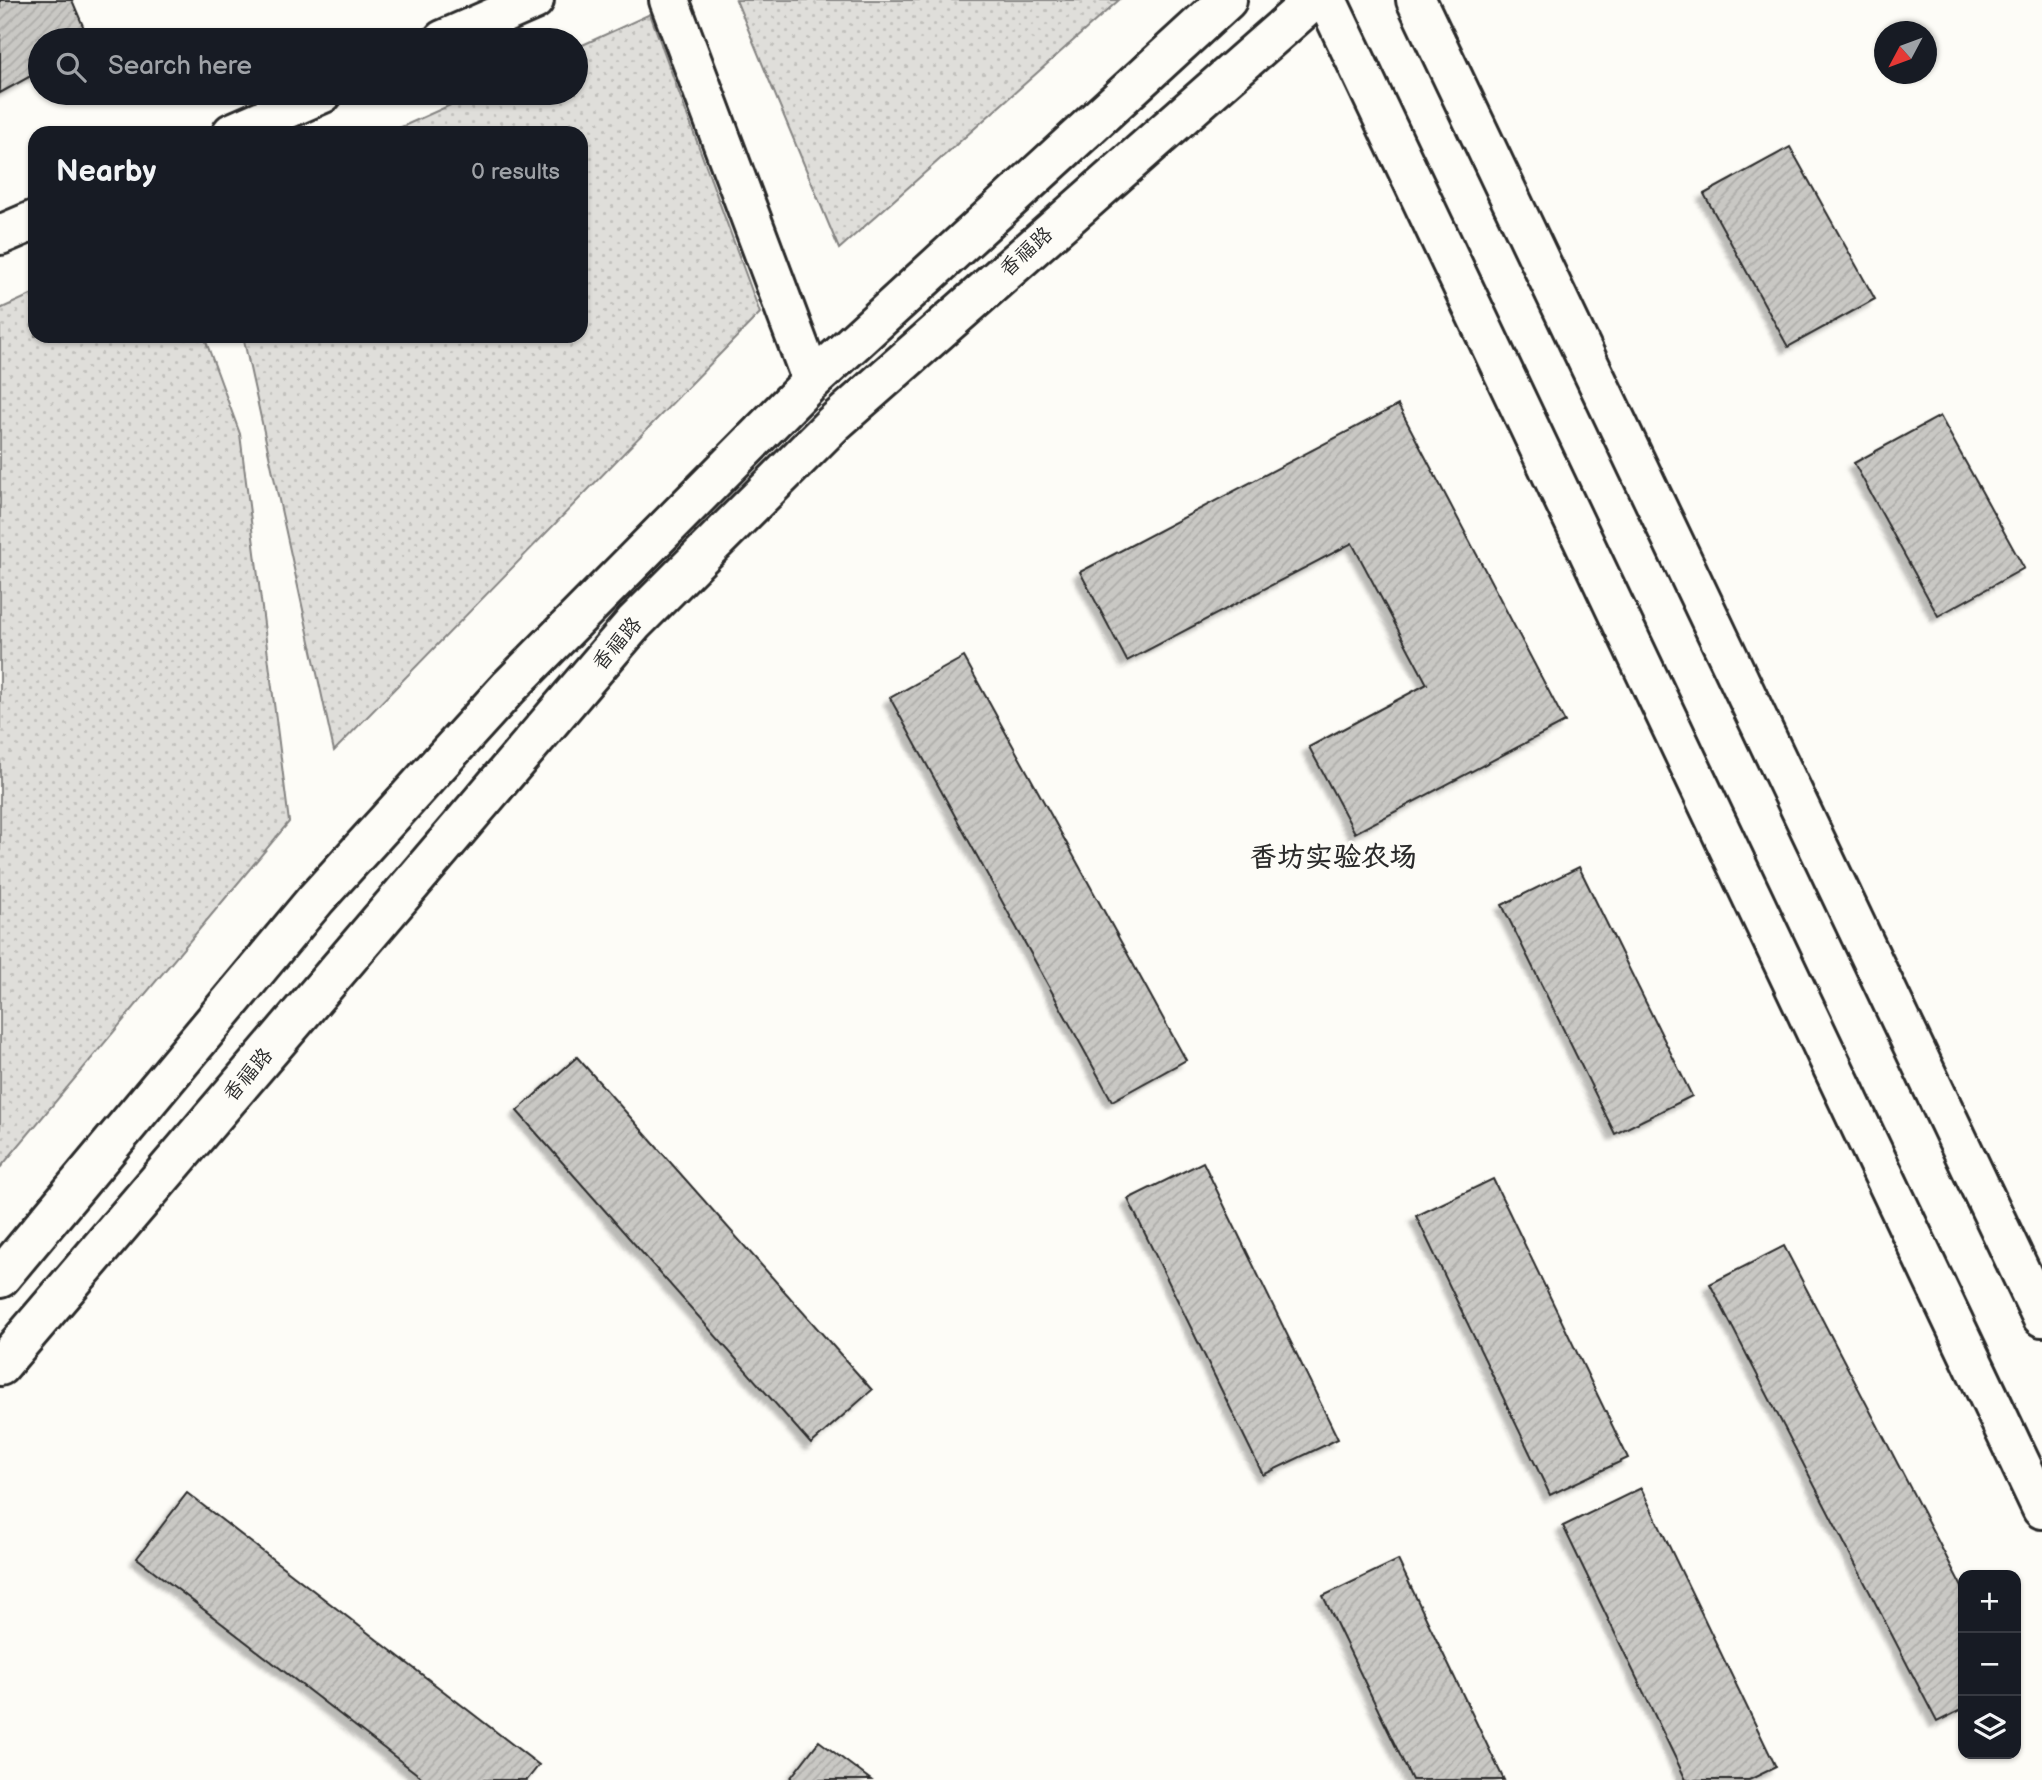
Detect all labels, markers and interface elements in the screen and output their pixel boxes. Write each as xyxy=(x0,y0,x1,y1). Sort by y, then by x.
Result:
north arrow xyxy=(1874,21,1937,84)
search box xyxy=(28,28,588,105)
icon: search xyxy=(52,48,90,86)
text: Search here xyxy=(108,51,252,82)
text: Nearby xyxy=(56,154,156,190)
text: 0 results xyxy=(471,158,560,186)
street label: 香福路 xyxy=(994,222,1058,282)
street label: 香福路 xyxy=(587,612,647,676)
district label: 香坊实验农场 xyxy=(1249,841,1417,874)
street label: 香福路 xyxy=(218,1043,278,1107)
map controls xyxy=(1958,1570,2021,1759)
button: + xyxy=(1958,1570,2021,1633)
button: − xyxy=(1958,1633,2021,1696)
button: layers xyxy=(1958,1696,2021,1759)

